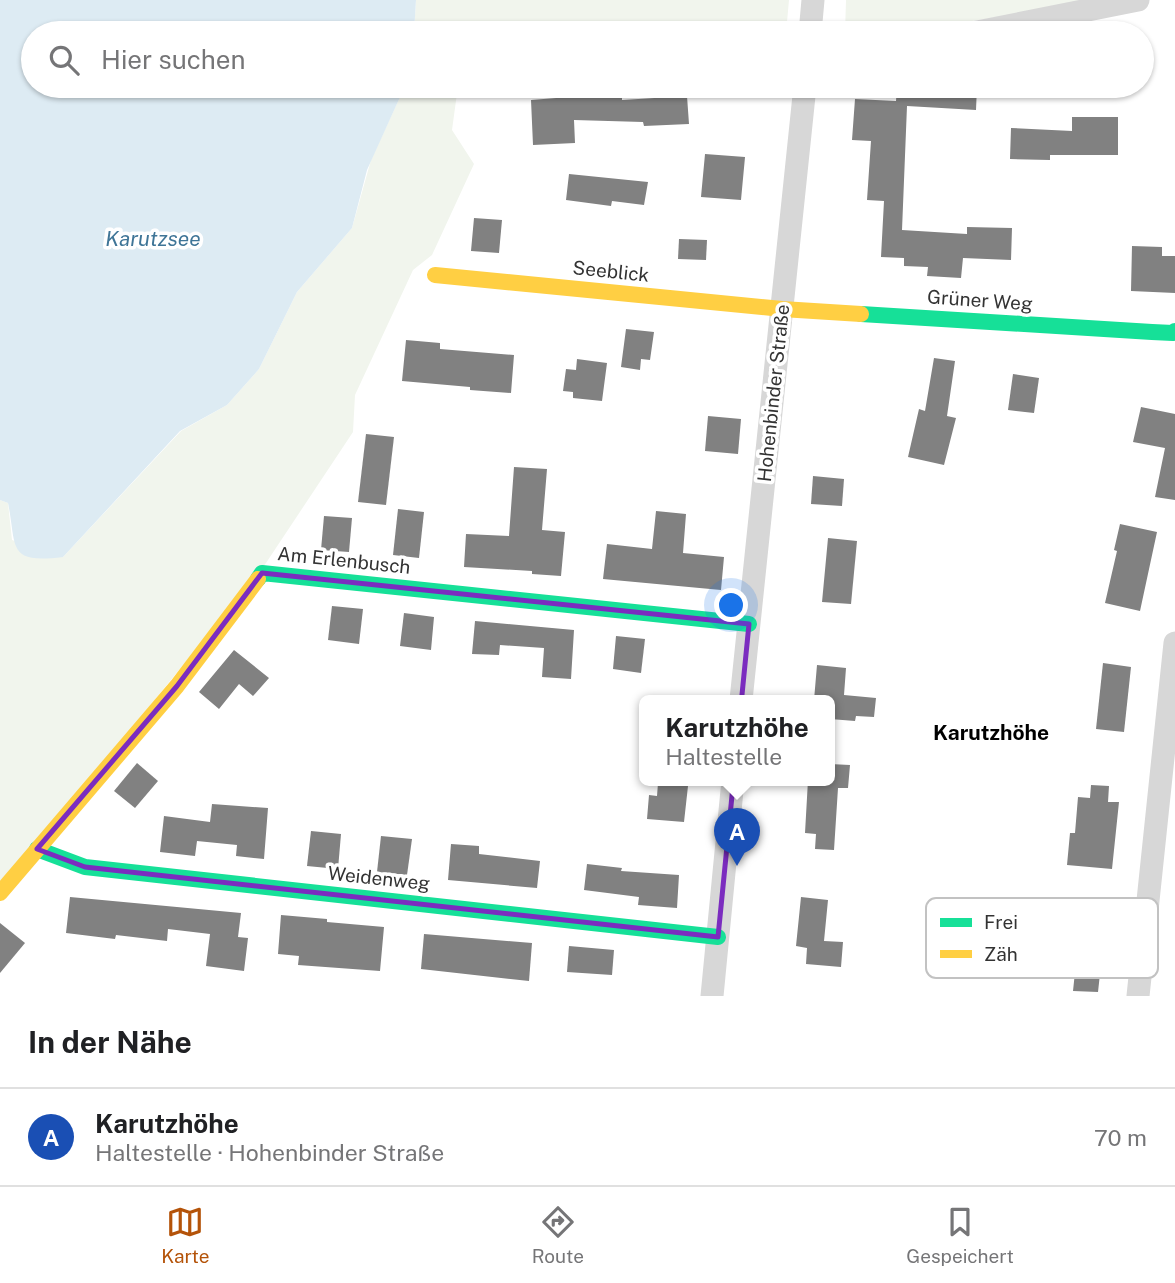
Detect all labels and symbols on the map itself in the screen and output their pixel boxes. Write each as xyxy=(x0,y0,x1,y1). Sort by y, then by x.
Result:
water label: Karutzsee xyxy=(105,226,201,251)
street label: Seeblick xyxy=(572,256,651,286)
street label: Grüner Weg xyxy=(927,285,1034,315)
street label: Hohenbinder Straße xyxy=(753,303,793,483)
street label: Am Erlenbusch xyxy=(276,542,412,578)
your location xyxy=(714,588,748,622)
district label: Karutzhöhe xyxy=(933,720,1049,745)
pin: A xyxy=(714,808,760,866)
street label: Weidenweg xyxy=(327,862,431,894)
legend xyxy=(926,898,1158,978)
text: Frei xyxy=(984,911,1018,933)
text: Zäh xyxy=(984,943,1018,965)

